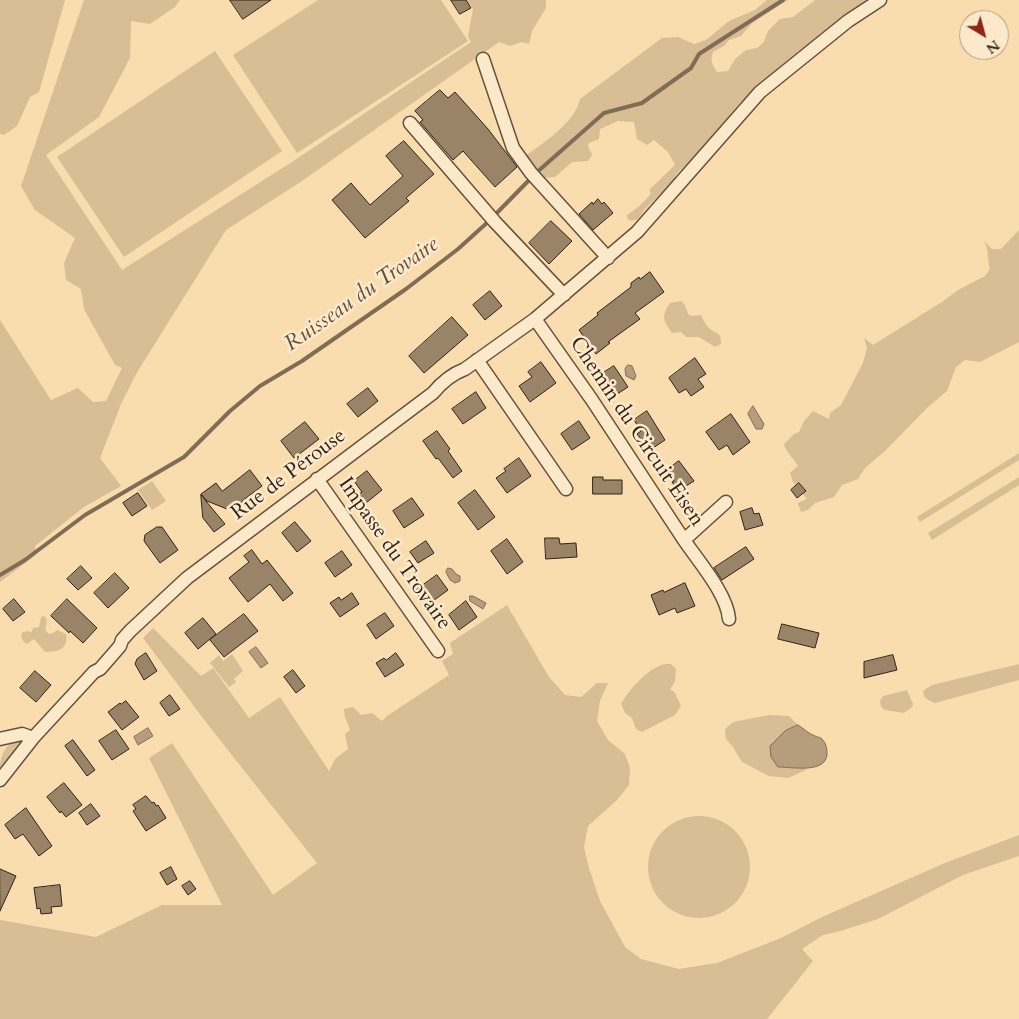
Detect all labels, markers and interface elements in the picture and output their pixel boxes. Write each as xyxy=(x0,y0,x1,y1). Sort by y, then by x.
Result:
north arrow xyxy=(959,10,1009,60)
text: N xyxy=(982,35,1003,58)
water label: Ruisseau du Trovaire xyxy=(280,232,444,358)
street label: Chemin du Circuit Eisen xyxy=(563,333,709,531)
street label: Rue de Pérouse xyxy=(227,424,351,526)
street label: Impasse du Trovaire xyxy=(332,473,456,635)

